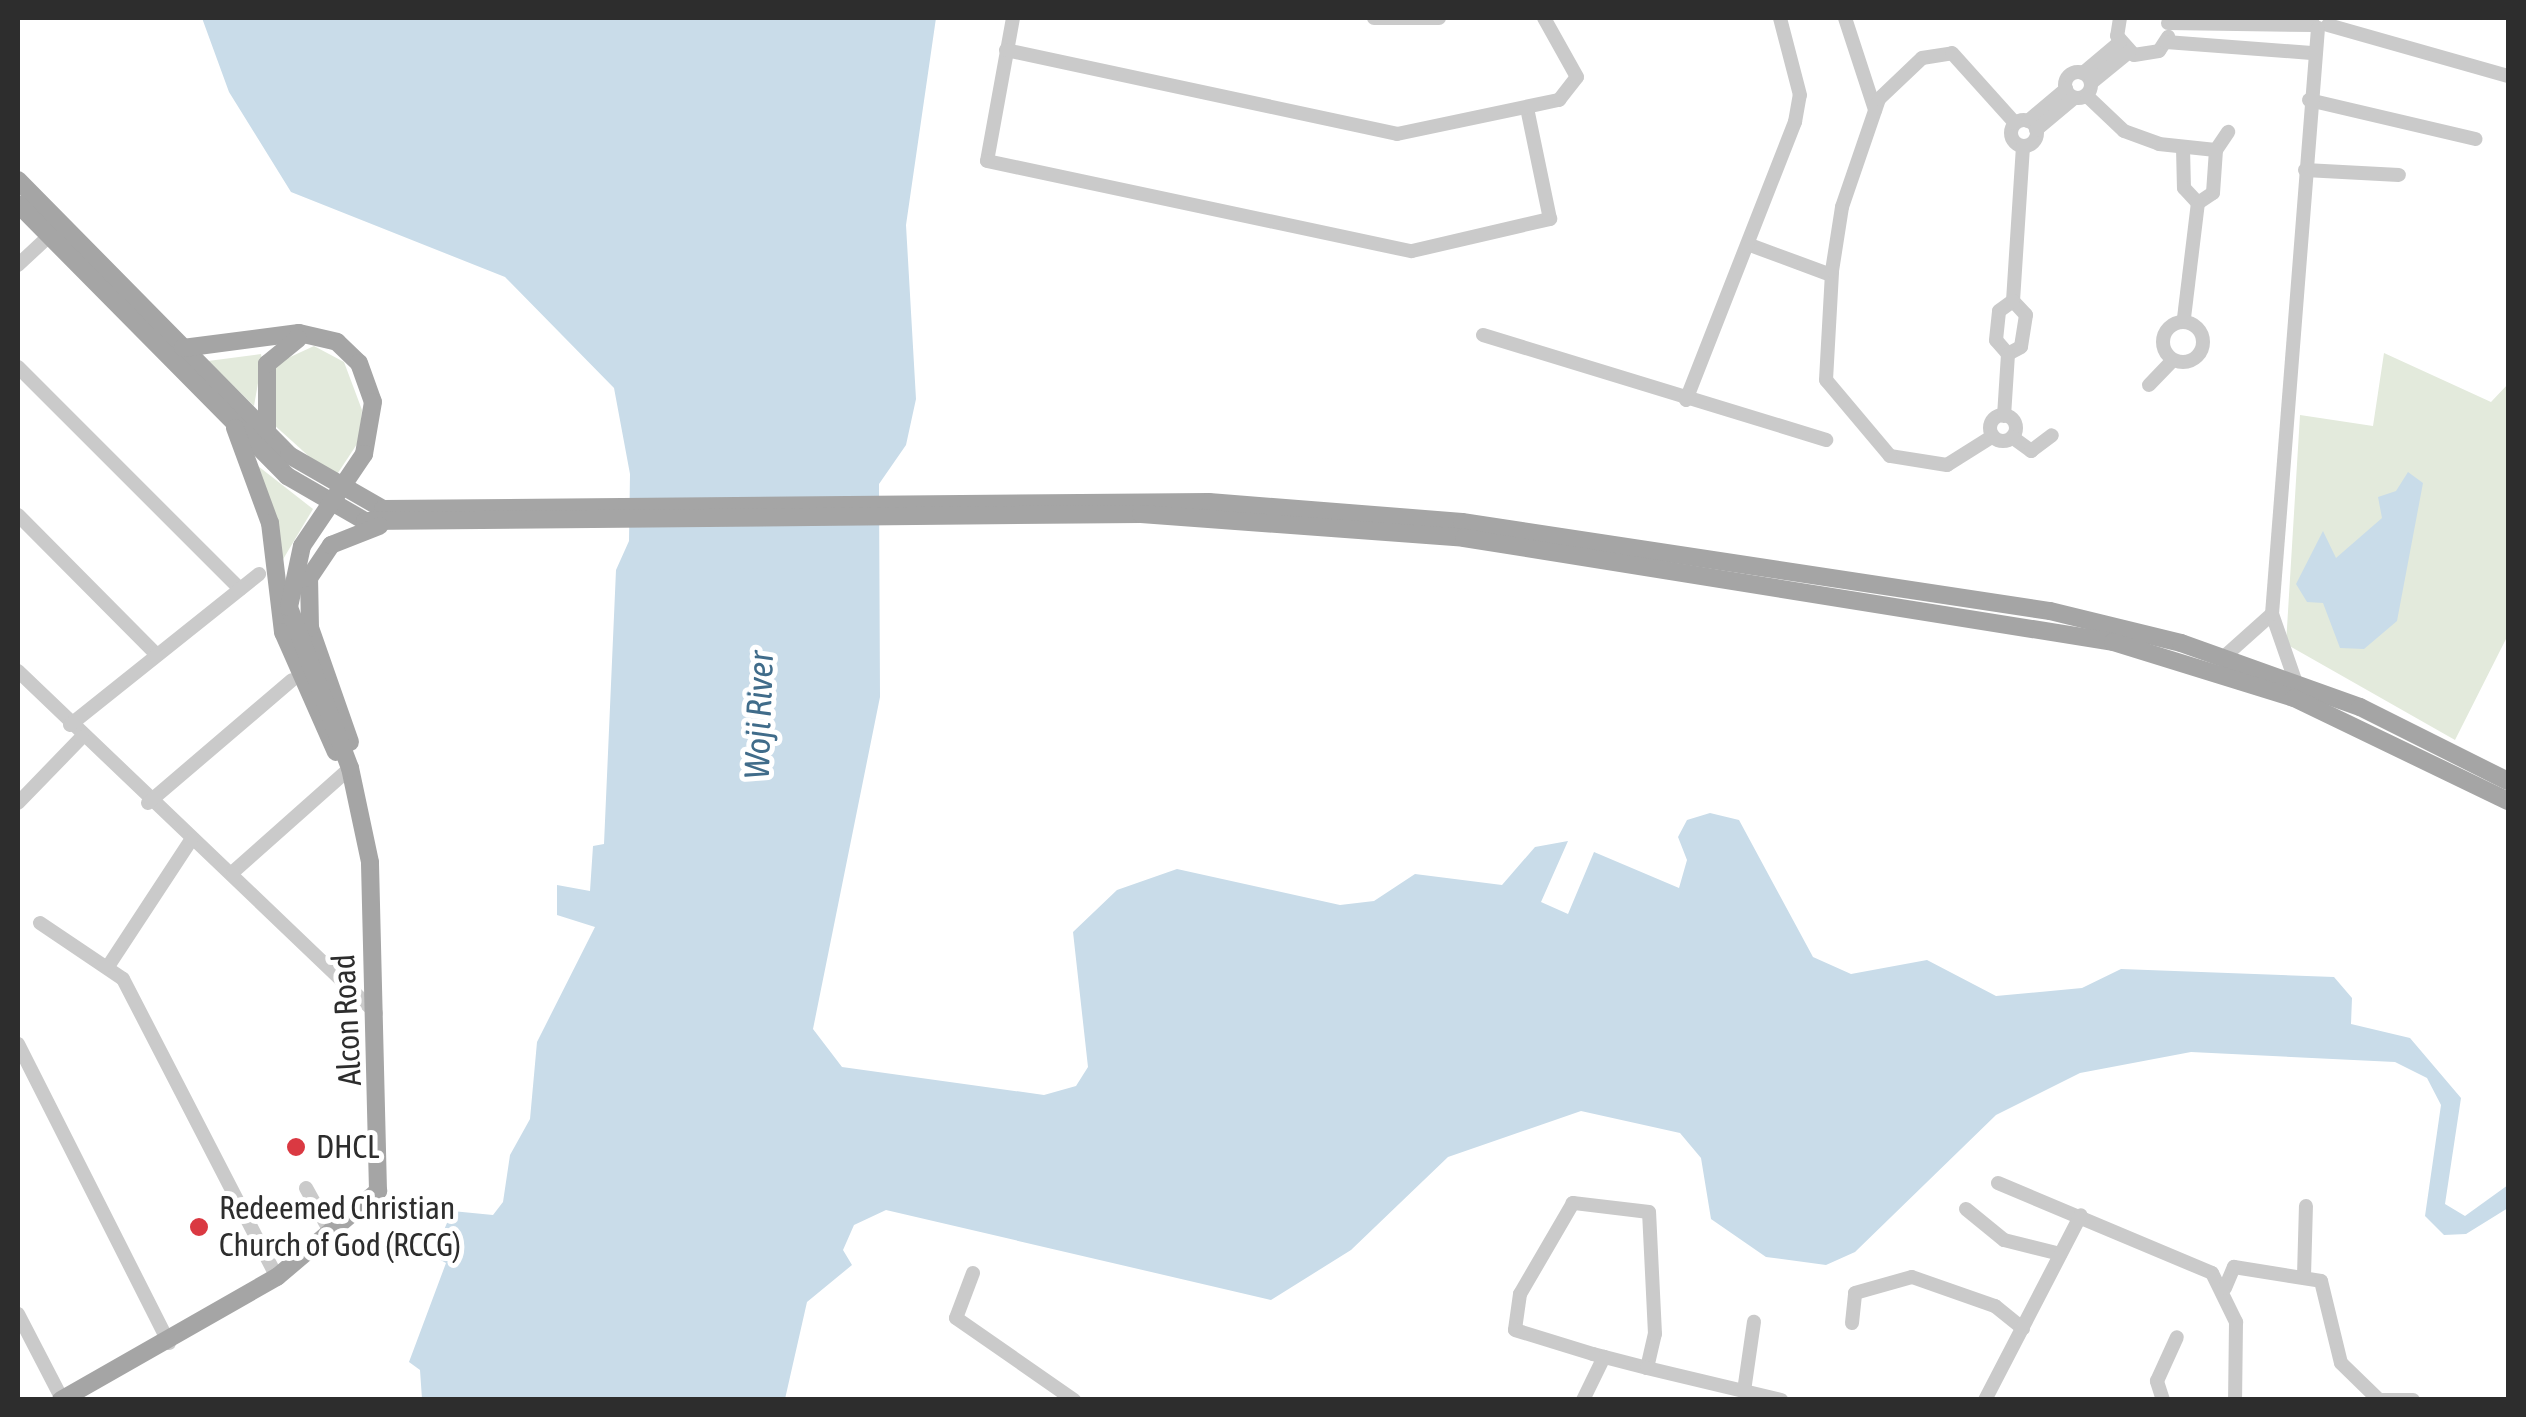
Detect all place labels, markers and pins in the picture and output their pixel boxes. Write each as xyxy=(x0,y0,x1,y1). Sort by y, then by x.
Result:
place label: DHCL xyxy=(316,1128,379,1166)
marker: DHCL xyxy=(285,1136,307,1158)
place label: Redeemed Christian Church of God (RCCG) xyxy=(219,1190,461,1265)
marker: Redeemed Christian Church of God (RCCG) xyxy=(188,1216,210,1238)

